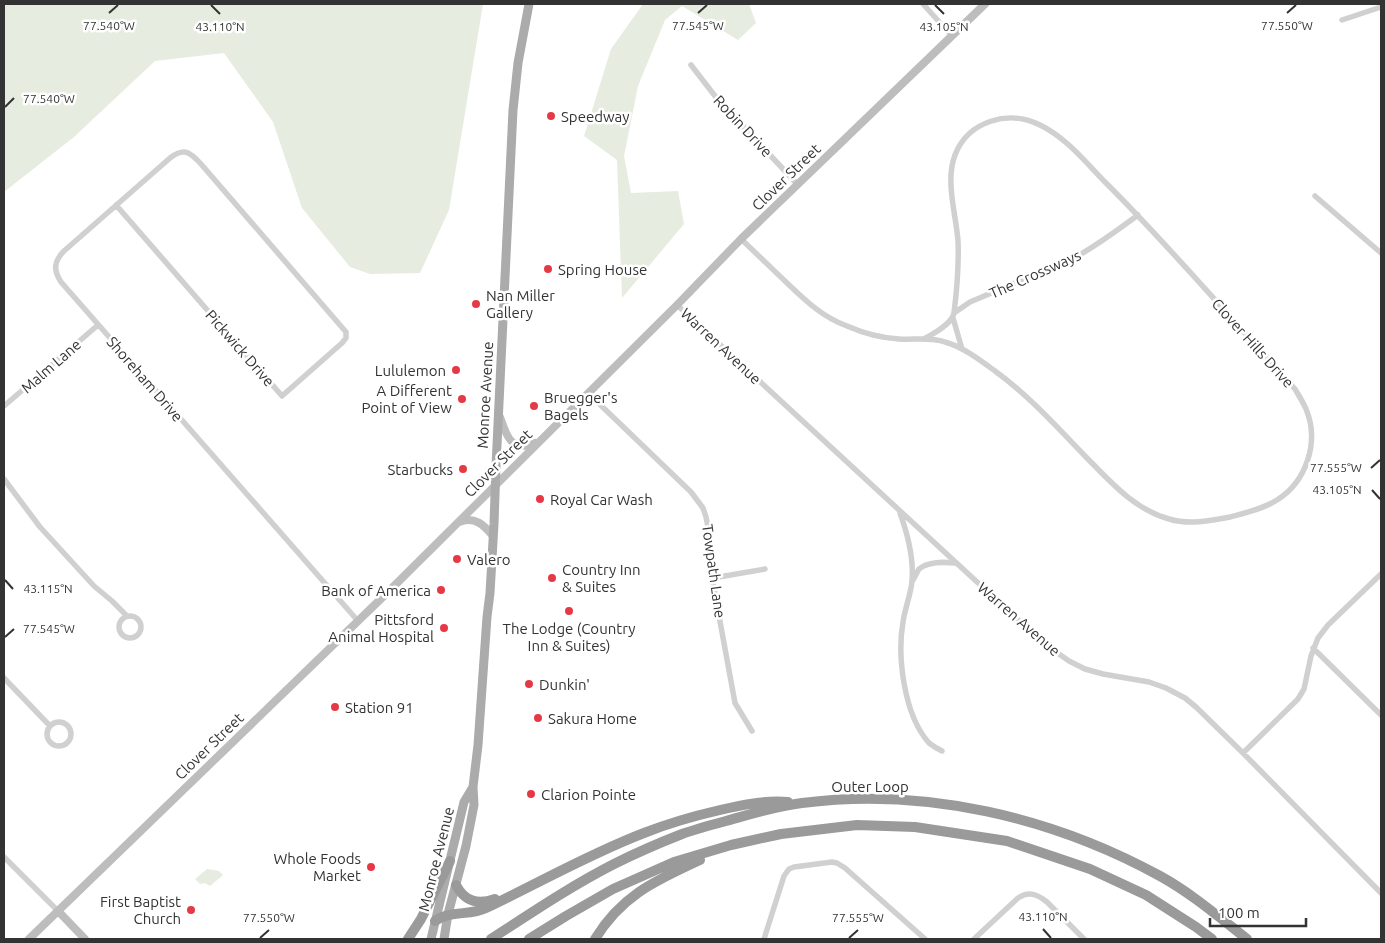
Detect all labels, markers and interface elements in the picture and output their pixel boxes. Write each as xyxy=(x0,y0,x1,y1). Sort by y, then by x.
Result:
text: 77.540°W xyxy=(83,19,135,32)
text: 77.545°W xyxy=(672,19,724,32)
text: 77.550°W xyxy=(1261,19,1313,32)
text: 43.110°N xyxy=(195,20,245,33)
text: 43.105°N xyxy=(919,20,969,33)
text: 77.540°W xyxy=(23,92,75,105)
street label: Robin Drive xyxy=(710,92,776,160)
place label: Speedway xyxy=(561,108,630,125)
marker: Speedway xyxy=(545,110,557,122)
street label: Clover Street xyxy=(748,140,824,214)
street label: The Crossways xyxy=(987,246,1083,302)
place label: Spring House xyxy=(558,261,647,278)
marker: Spring House xyxy=(542,263,554,275)
place label: Nan Miller Gallery xyxy=(486,287,555,321)
street label: Clover Hills Drive xyxy=(1209,295,1297,391)
marker: Nan Miller Gallery xyxy=(470,298,482,310)
street label: Warren Avenue xyxy=(677,305,765,387)
street label: Pickwick Drive xyxy=(202,306,278,390)
street label: Shoreham Drive xyxy=(103,333,187,425)
street label: Malm Lane xyxy=(18,336,84,396)
street label: Monroe Avenue xyxy=(474,341,496,449)
place label: Lululemon xyxy=(375,362,446,379)
marker: Lululemon xyxy=(450,364,462,376)
place label: A Different Point of View xyxy=(361,382,452,416)
place label: Bruegger's Bagels xyxy=(544,389,617,423)
marker: A Different Point of View xyxy=(456,393,468,405)
marker: Bruegger's Bagels xyxy=(528,400,540,412)
street label: Clover Street xyxy=(461,426,535,500)
place label: Starbucks xyxy=(387,461,453,478)
text: 77.555°W xyxy=(1310,461,1362,474)
marker: Starbucks xyxy=(457,463,469,475)
text: 43.105°N xyxy=(1312,483,1362,496)
place label: Royal Car Wash xyxy=(550,491,653,508)
marker: Royal Car Wash xyxy=(534,493,546,505)
street label: Towpath Lane xyxy=(699,523,729,619)
place label: Valero xyxy=(467,551,511,568)
marker: Valero xyxy=(451,553,463,565)
place label: Country Inn & Suites xyxy=(562,561,641,595)
marker: Country Inn & Suites xyxy=(546,572,558,584)
street label: Warren Avenue xyxy=(974,579,1064,659)
text: 43.115°N xyxy=(23,582,73,595)
place label: Bank of America xyxy=(321,582,431,599)
marker: Bank of America xyxy=(435,584,447,596)
marker: The Lodge (Country Inn & Suites) xyxy=(563,605,575,617)
place label: Pittsford Animal Hospital xyxy=(328,611,434,645)
place label: The Lodge (Country Inn & Suites) xyxy=(503,620,635,654)
text: 77.545°W xyxy=(23,622,75,635)
marker: Pittsford Animal Hospital xyxy=(438,622,450,634)
place label: Dunkin' xyxy=(539,676,590,693)
marker: Dunkin' xyxy=(523,678,535,690)
place label: Station 91 xyxy=(345,699,414,716)
marker: Station 91 xyxy=(329,701,341,713)
street label: Clover Street xyxy=(171,709,247,783)
place label: Sakura Home xyxy=(548,710,637,727)
marker: Sakura Home xyxy=(532,712,544,724)
street label: Outer Loop xyxy=(831,778,909,795)
place label: Clarion Pointe xyxy=(541,786,636,803)
marker: Clarion Pointe xyxy=(525,788,537,800)
street label: Monroe Avenue xyxy=(415,805,457,913)
place label: Whole Foods Market xyxy=(273,850,361,884)
marker: Whole Foods Market xyxy=(365,861,377,873)
place label: First Baptist Church xyxy=(100,893,181,927)
scale bar xyxy=(1210,896,1306,928)
marker: First Baptist Church xyxy=(185,904,197,916)
text: 100 m xyxy=(1218,904,1260,921)
text: 43.110°N xyxy=(1018,910,1068,923)
text: 77.550°W xyxy=(243,911,295,924)
text: 77.555°W xyxy=(832,911,884,924)

